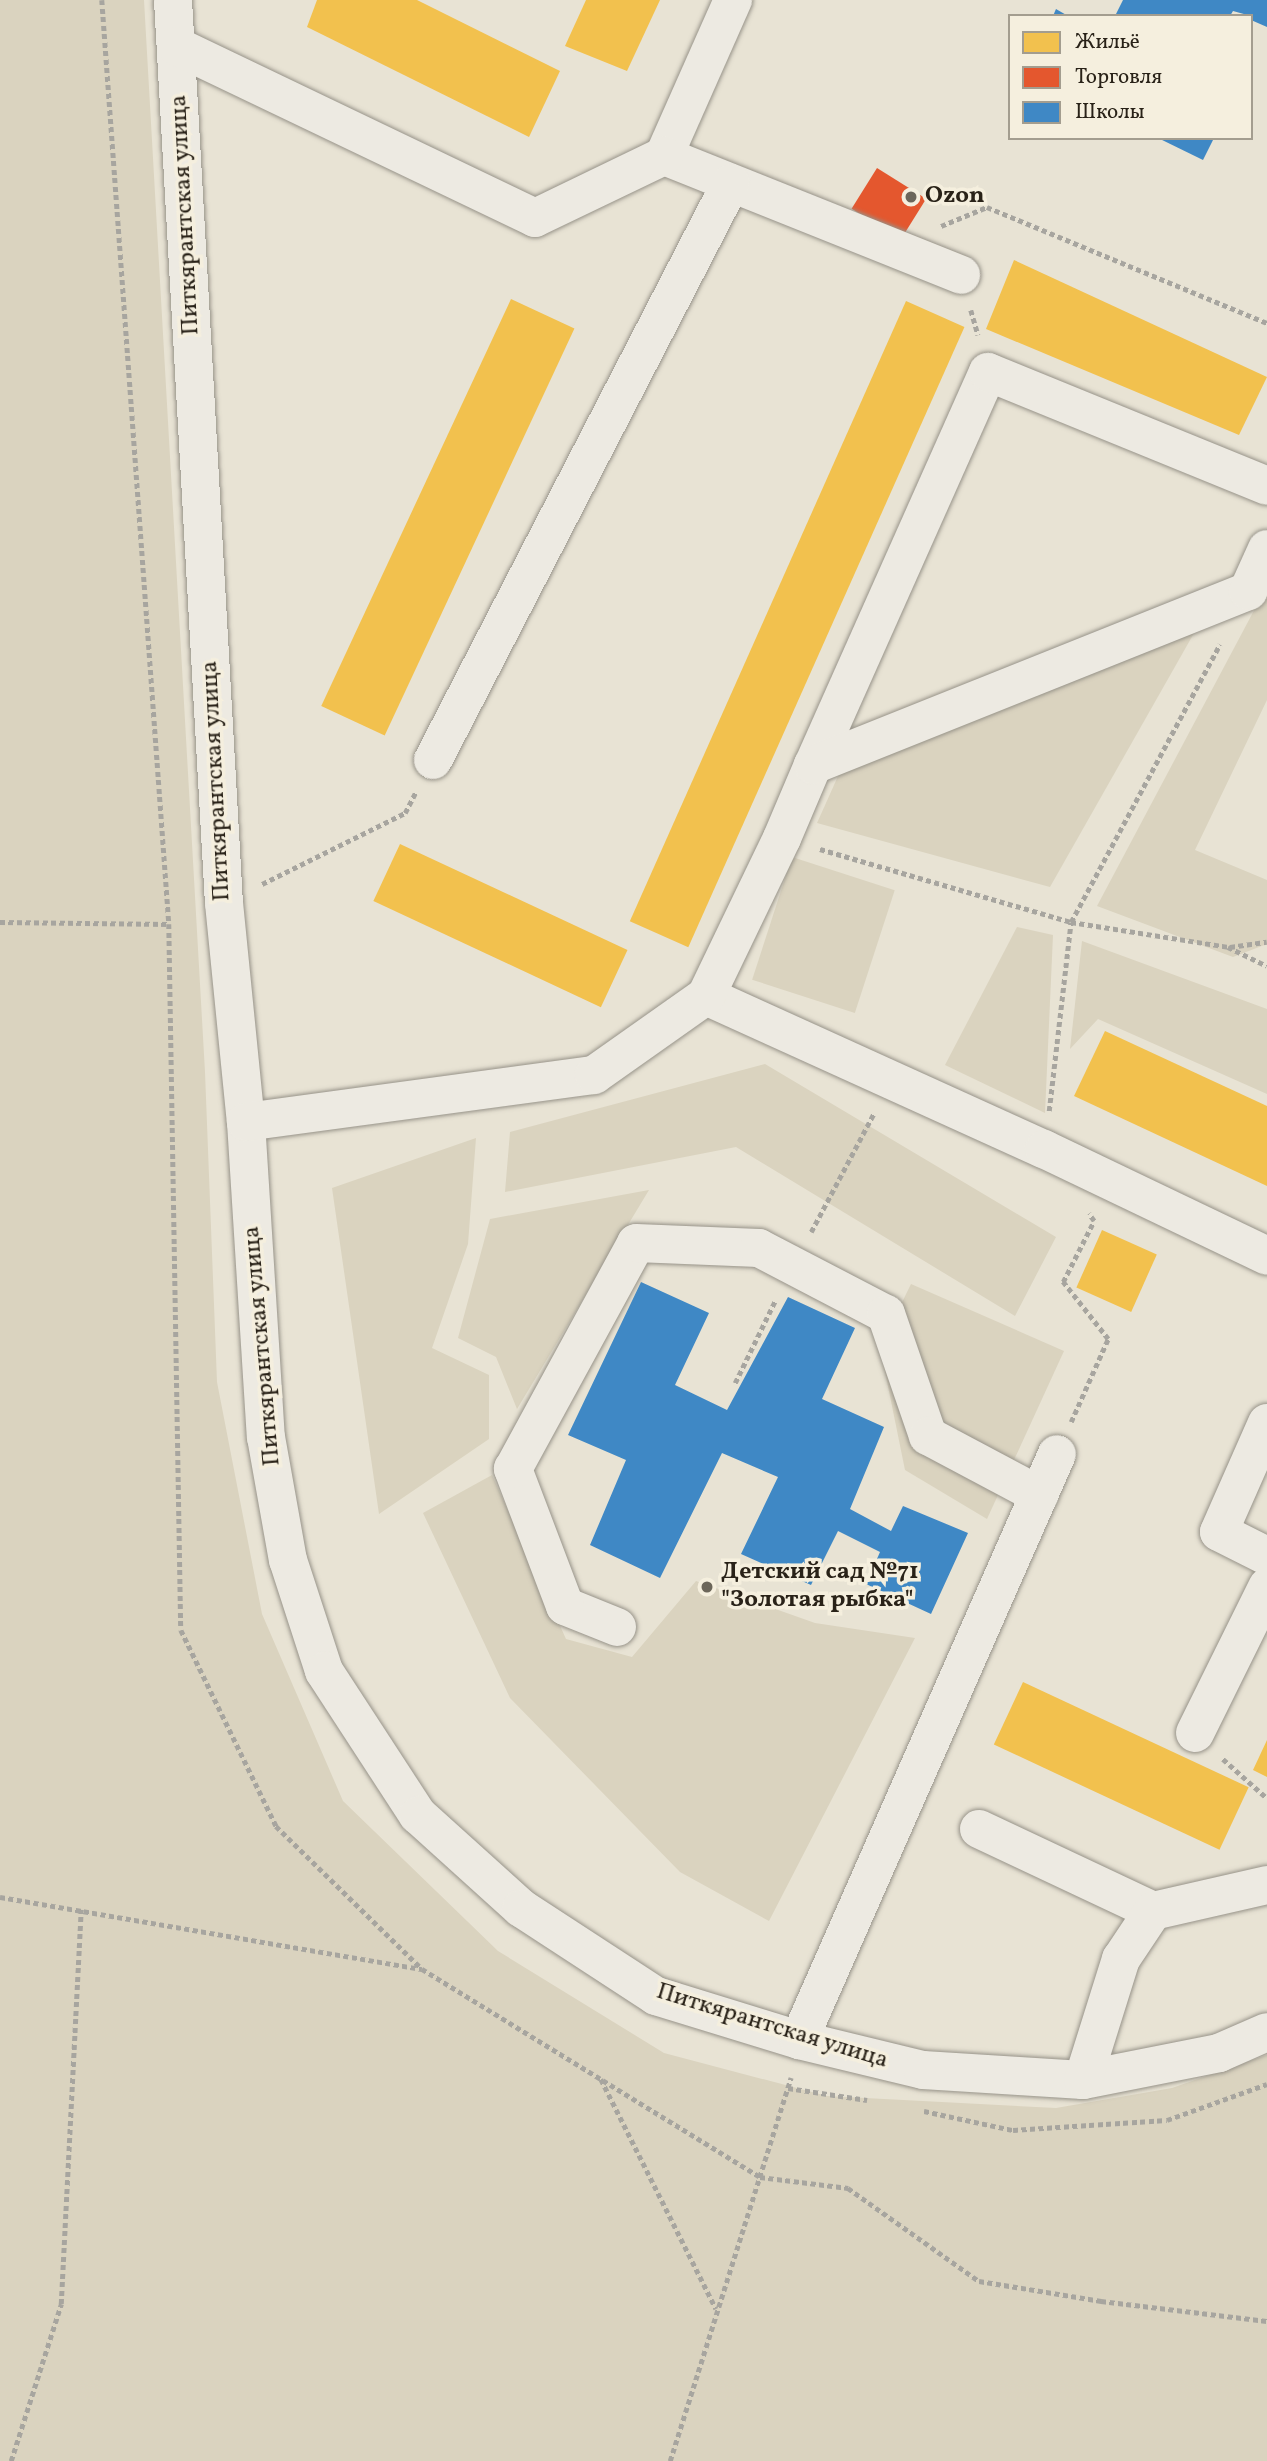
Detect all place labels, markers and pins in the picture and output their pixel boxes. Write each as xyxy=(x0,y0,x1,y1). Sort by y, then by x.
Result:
place label: Ozon xyxy=(925,183,985,211)
marker: Ozon xyxy=(903,189,919,205)
place label: Детский сад №71 "Золотая рыбка" xyxy=(721,1559,919,1615)
marker: Детский сад №71 "Золотая рыбка" xyxy=(699,1579,715,1595)

